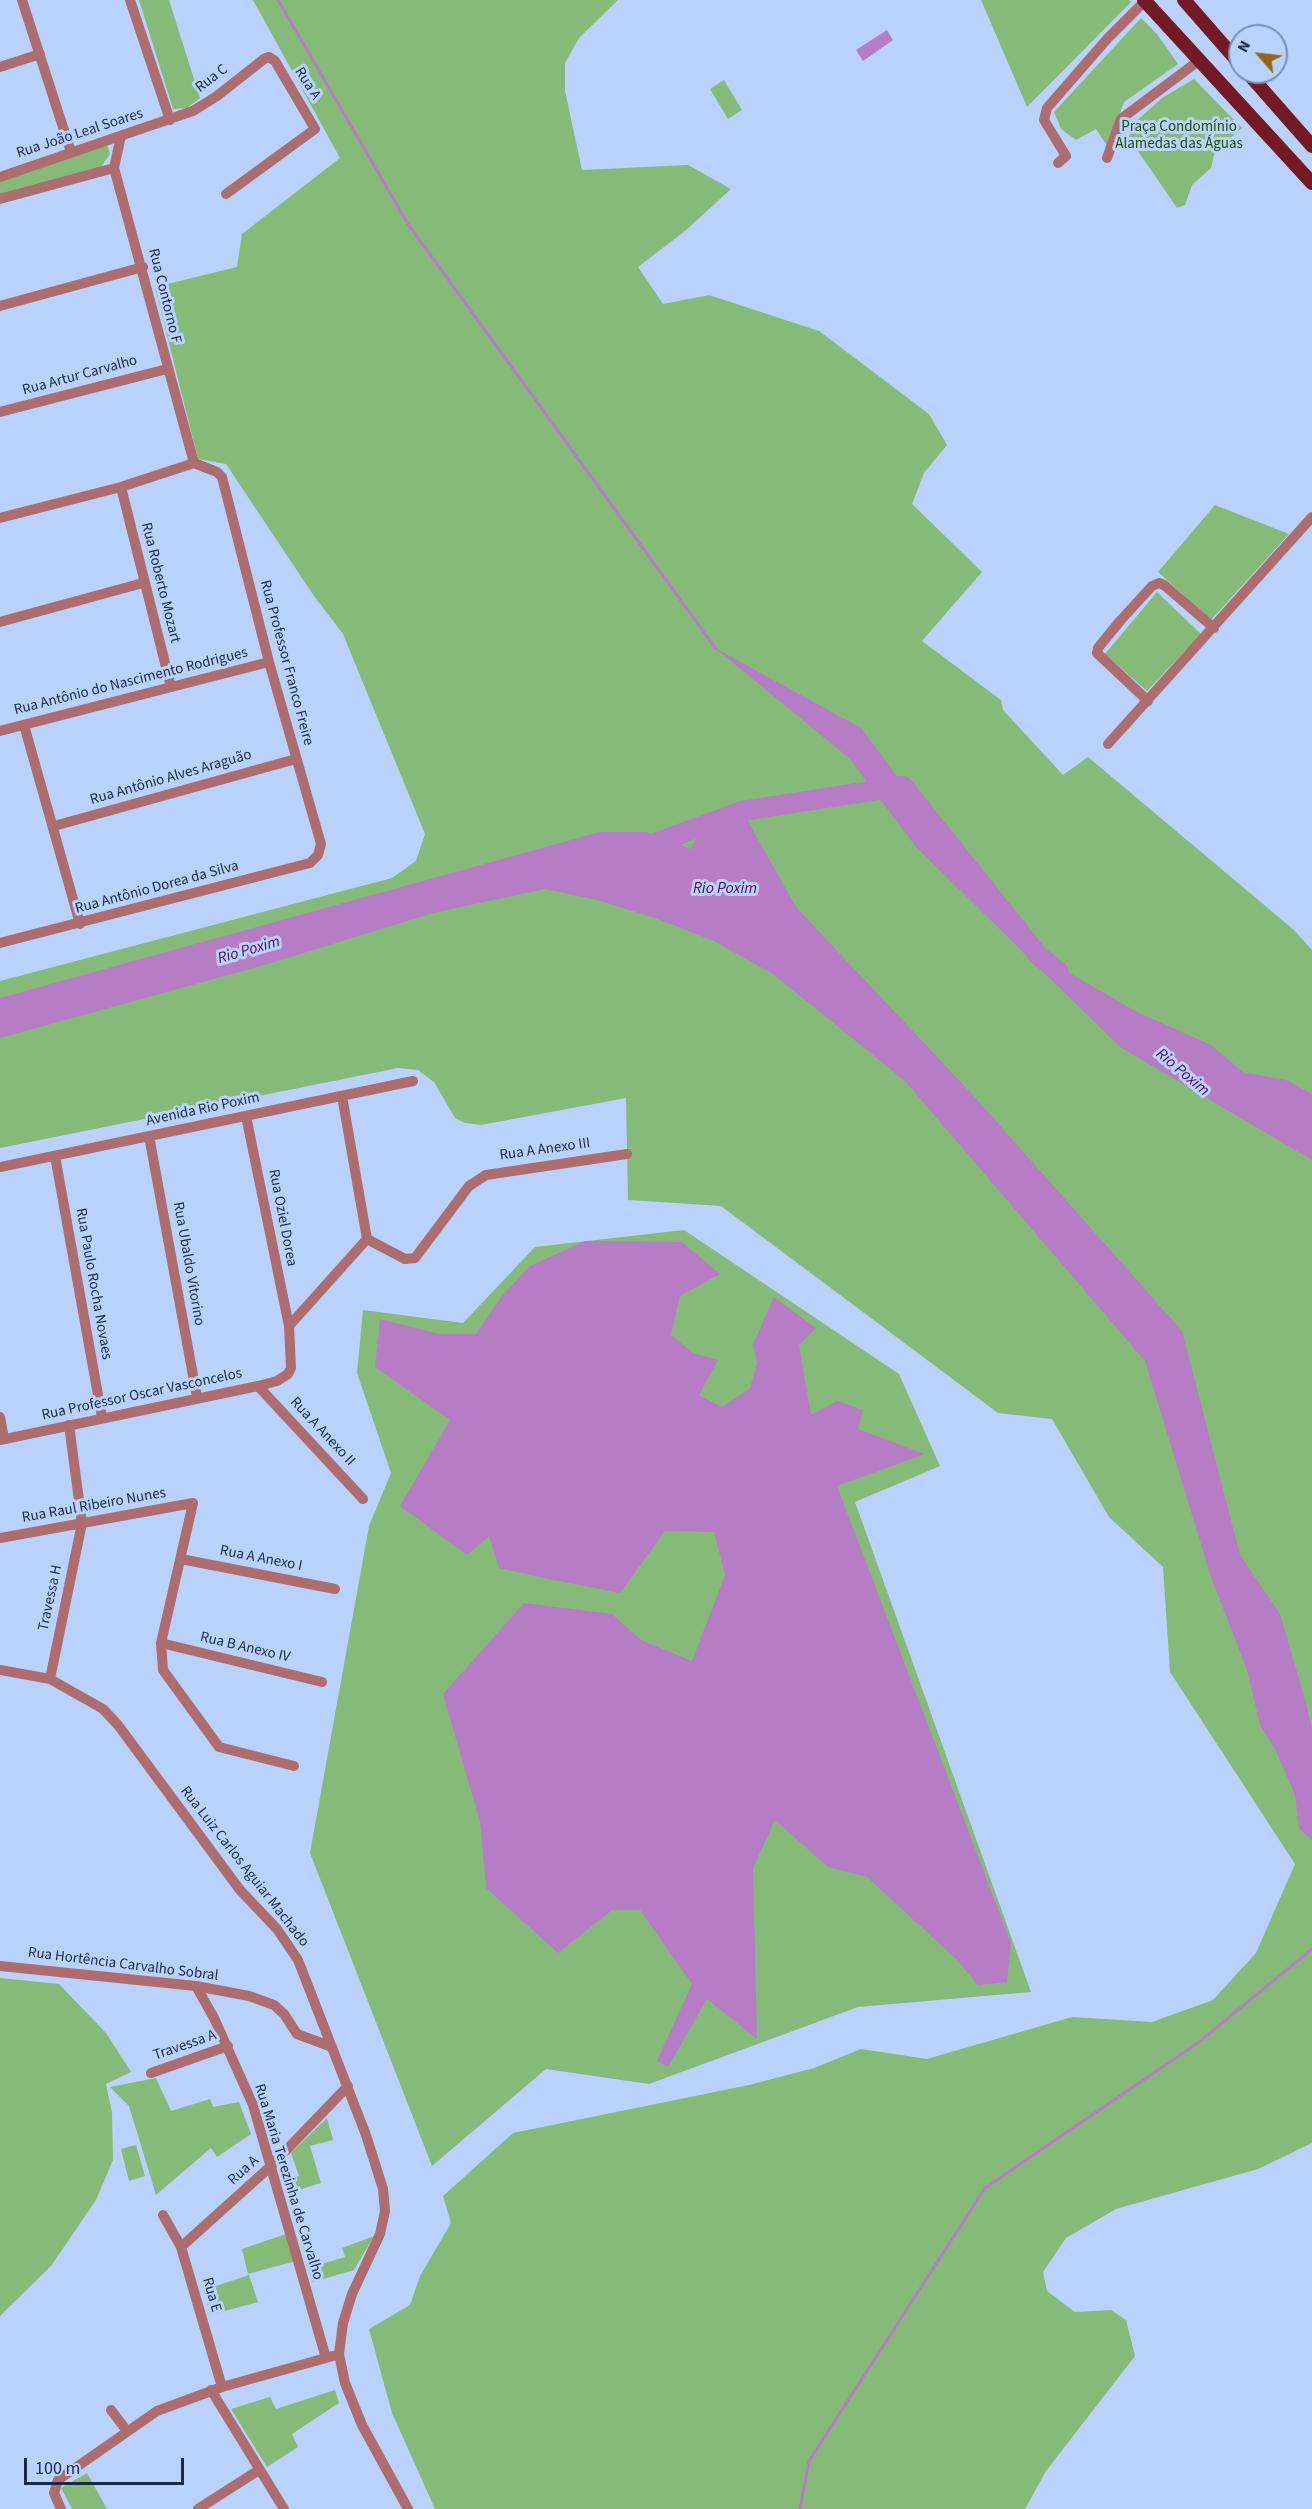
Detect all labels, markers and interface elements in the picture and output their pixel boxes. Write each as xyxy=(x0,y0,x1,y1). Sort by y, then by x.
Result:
north arrow xyxy=(1228,24,1288,84)
text: N xyxy=(1232,37,1256,56)
street label: Rua C xyxy=(192,61,232,97)
street label: Rua A xyxy=(290,64,324,104)
street label: Rua João Leal Soares xyxy=(14,105,146,163)
park label: Praça Condomínio Alamedas das Águas xyxy=(1115,119,1243,154)
street label: Rua Contorno F xyxy=(144,247,184,345)
street label: Rua Artur Carvalho xyxy=(21,352,139,400)
street label: Rua Roberto Mozart xyxy=(136,521,184,645)
street label: Rua Professor Franco Freire xyxy=(255,578,317,748)
street label: Rua Antônio do Nascimento Rodrigues xyxy=(12,644,250,720)
street label: Rua Antônio Alves Araguão xyxy=(88,746,254,810)
street label: Rua Antônio Dorea da Silva xyxy=(73,858,241,918)
water label: Rio Poxim xyxy=(693,879,757,899)
water label: Rio Poxim xyxy=(216,933,282,969)
water label: Rio Poxim xyxy=(1151,1045,1213,1101)
street label: Avenida Rio Poxim xyxy=(145,1089,261,1131)
street label: Rua A Anexo III xyxy=(498,1135,592,1165)
street label: Rua Oziel Dorea xyxy=(264,1168,300,1268)
street label: Rua Ubaldo Vitorino xyxy=(168,1201,208,1327)
street label: Rua Paulo Rocha Novaes xyxy=(71,1207,115,1361)
street label: Rua Professor Oscar Vasconcelos xyxy=(40,1365,244,1425)
street label: Rua A Anexo II xyxy=(286,1394,358,1470)
street label: Rua Raul Ribeiro Nunes xyxy=(21,1484,167,1528)
street label: Rua A Anexo I xyxy=(218,1542,304,1576)
street label: Travessa H xyxy=(35,1563,67,1633)
street label: Rua B Anexo IV xyxy=(198,1629,292,1667)
street label: Rua Luiz Carlos Aguiar Machado xyxy=(176,1783,312,1951)
street label: Rua Hortência Carvalho Sobral xyxy=(27,1944,219,1986)
street label: Travessa A xyxy=(151,2027,219,2065)
street label: Rua Maria Terezinha de Carvalho xyxy=(250,2082,326,2282)
street label: Rua A xyxy=(225,2152,263,2190)
street label: Rua E xyxy=(198,2276,224,2314)
scale bar xyxy=(27,2446,188,2484)
text: 100 m xyxy=(35,2456,80,2481)

